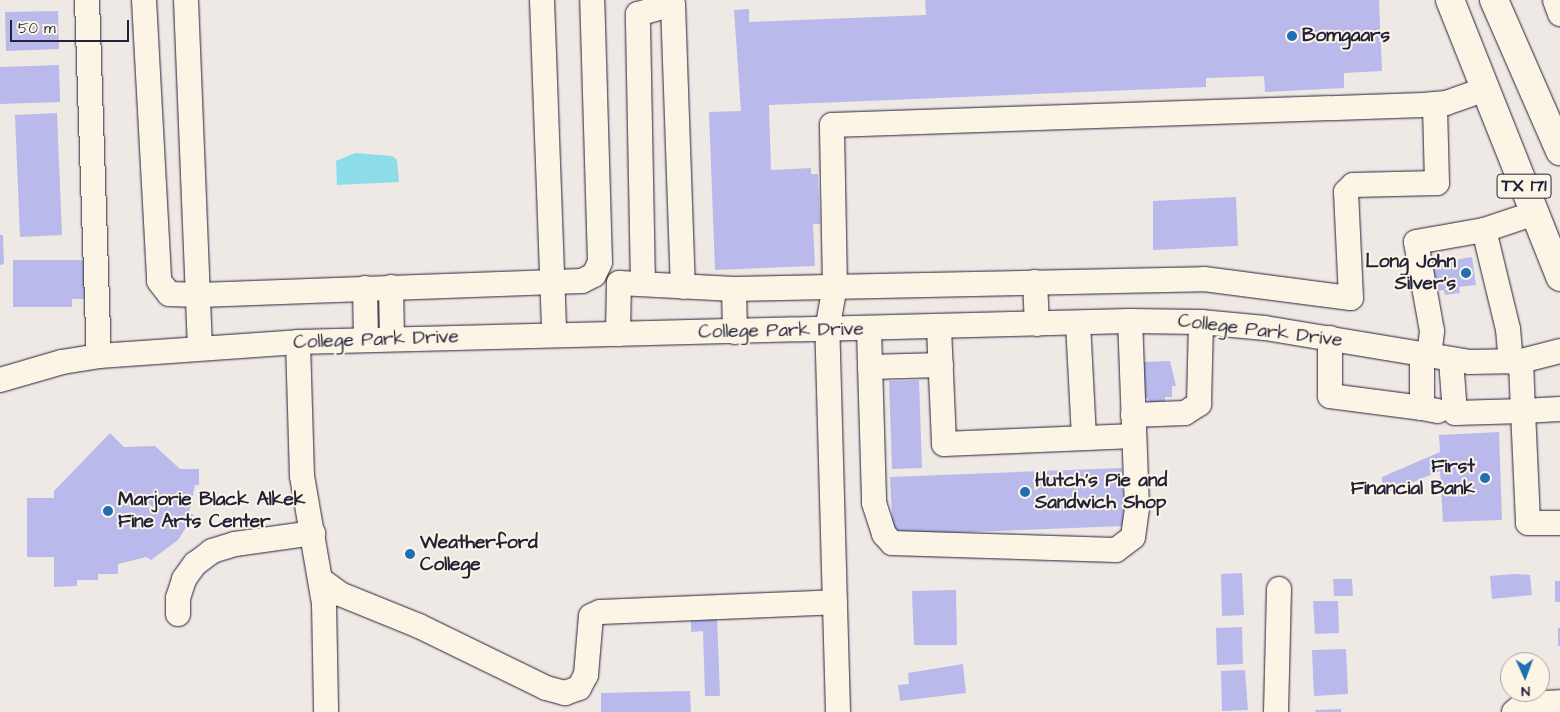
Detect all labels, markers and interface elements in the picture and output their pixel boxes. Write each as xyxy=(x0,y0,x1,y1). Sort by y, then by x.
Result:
scale bar xyxy=(12,10,131,42)
text: 50 m xyxy=(18,18,56,39)
place label: Bomgaars xyxy=(1302,25,1390,47)
marker: Bomgaars xyxy=(1286,30,1298,42)
road number: TX 171 xyxy=(1496,170,1552,202)
place label: Long John Silver's xyxy=(1366,251,1456,295)
marker: Long John Silver's xyxy=(1460,267,1472,279)
street label: College Park Drive xyxy=(1177,310,1343,352)
street label: College Park Drive xyxy=(698,318,864,344)
street label: College Park Drive xyxy=(293,326,459,354)
place label: First Financial Bank xyxy=(1351,456,1475,500)
place label: Hutch's Pie and Sandwich Shop xyxy=(1035,470,1167,514)
marker: First Financial Bank xyxy=(1479,472,1491,484)
marker: Hutch's Pie and Sandwich Shop xyxy=(1019,486,1031,498)
place label: Marjorie Black Alkek Fine Arts Center xyxy=(118,489,305,533)
marker: Marjorie Black Alkek Fine Arts Center xyxy=(102,505,114,517)
place label: Weatherford College xyxy=(420,532,538,576)
marker: Weatherford College xyxy=(404,548,416,560)
north arrow xyxy=(1500,652,1550,702)
text: N xyxy=(1521,681,1530,701)

